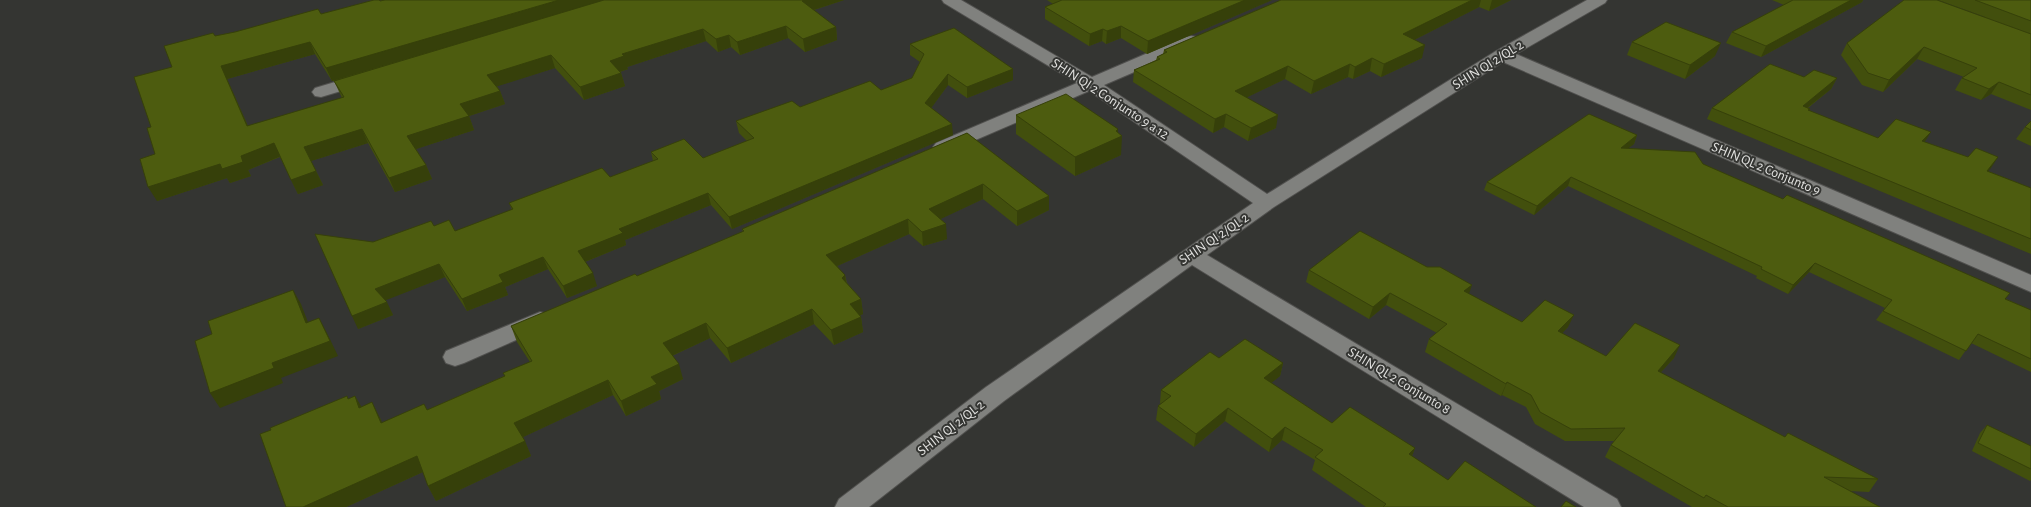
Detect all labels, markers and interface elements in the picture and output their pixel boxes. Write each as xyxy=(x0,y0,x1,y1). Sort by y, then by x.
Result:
street label: SHIN QI 2/QL 2 xyxy=(1450,38,1526,92)
street label: SHIN QI 2 Conjunto 9 a 12 xyxy=(1049,56,1171,142)
street label: SHIN QL 2 Conjunto 9 xyxy=(1710,140,1822,198)
street label: SHIN QI 2/QL 2 xyxy=(1177,211,1251,267)
street label: SHIN QL 2 Conjunto 8 xyxy=(1345,345,1453,417)
street label: SHIN QI 2/QL 2 xyxy=(915,398,987,458)

